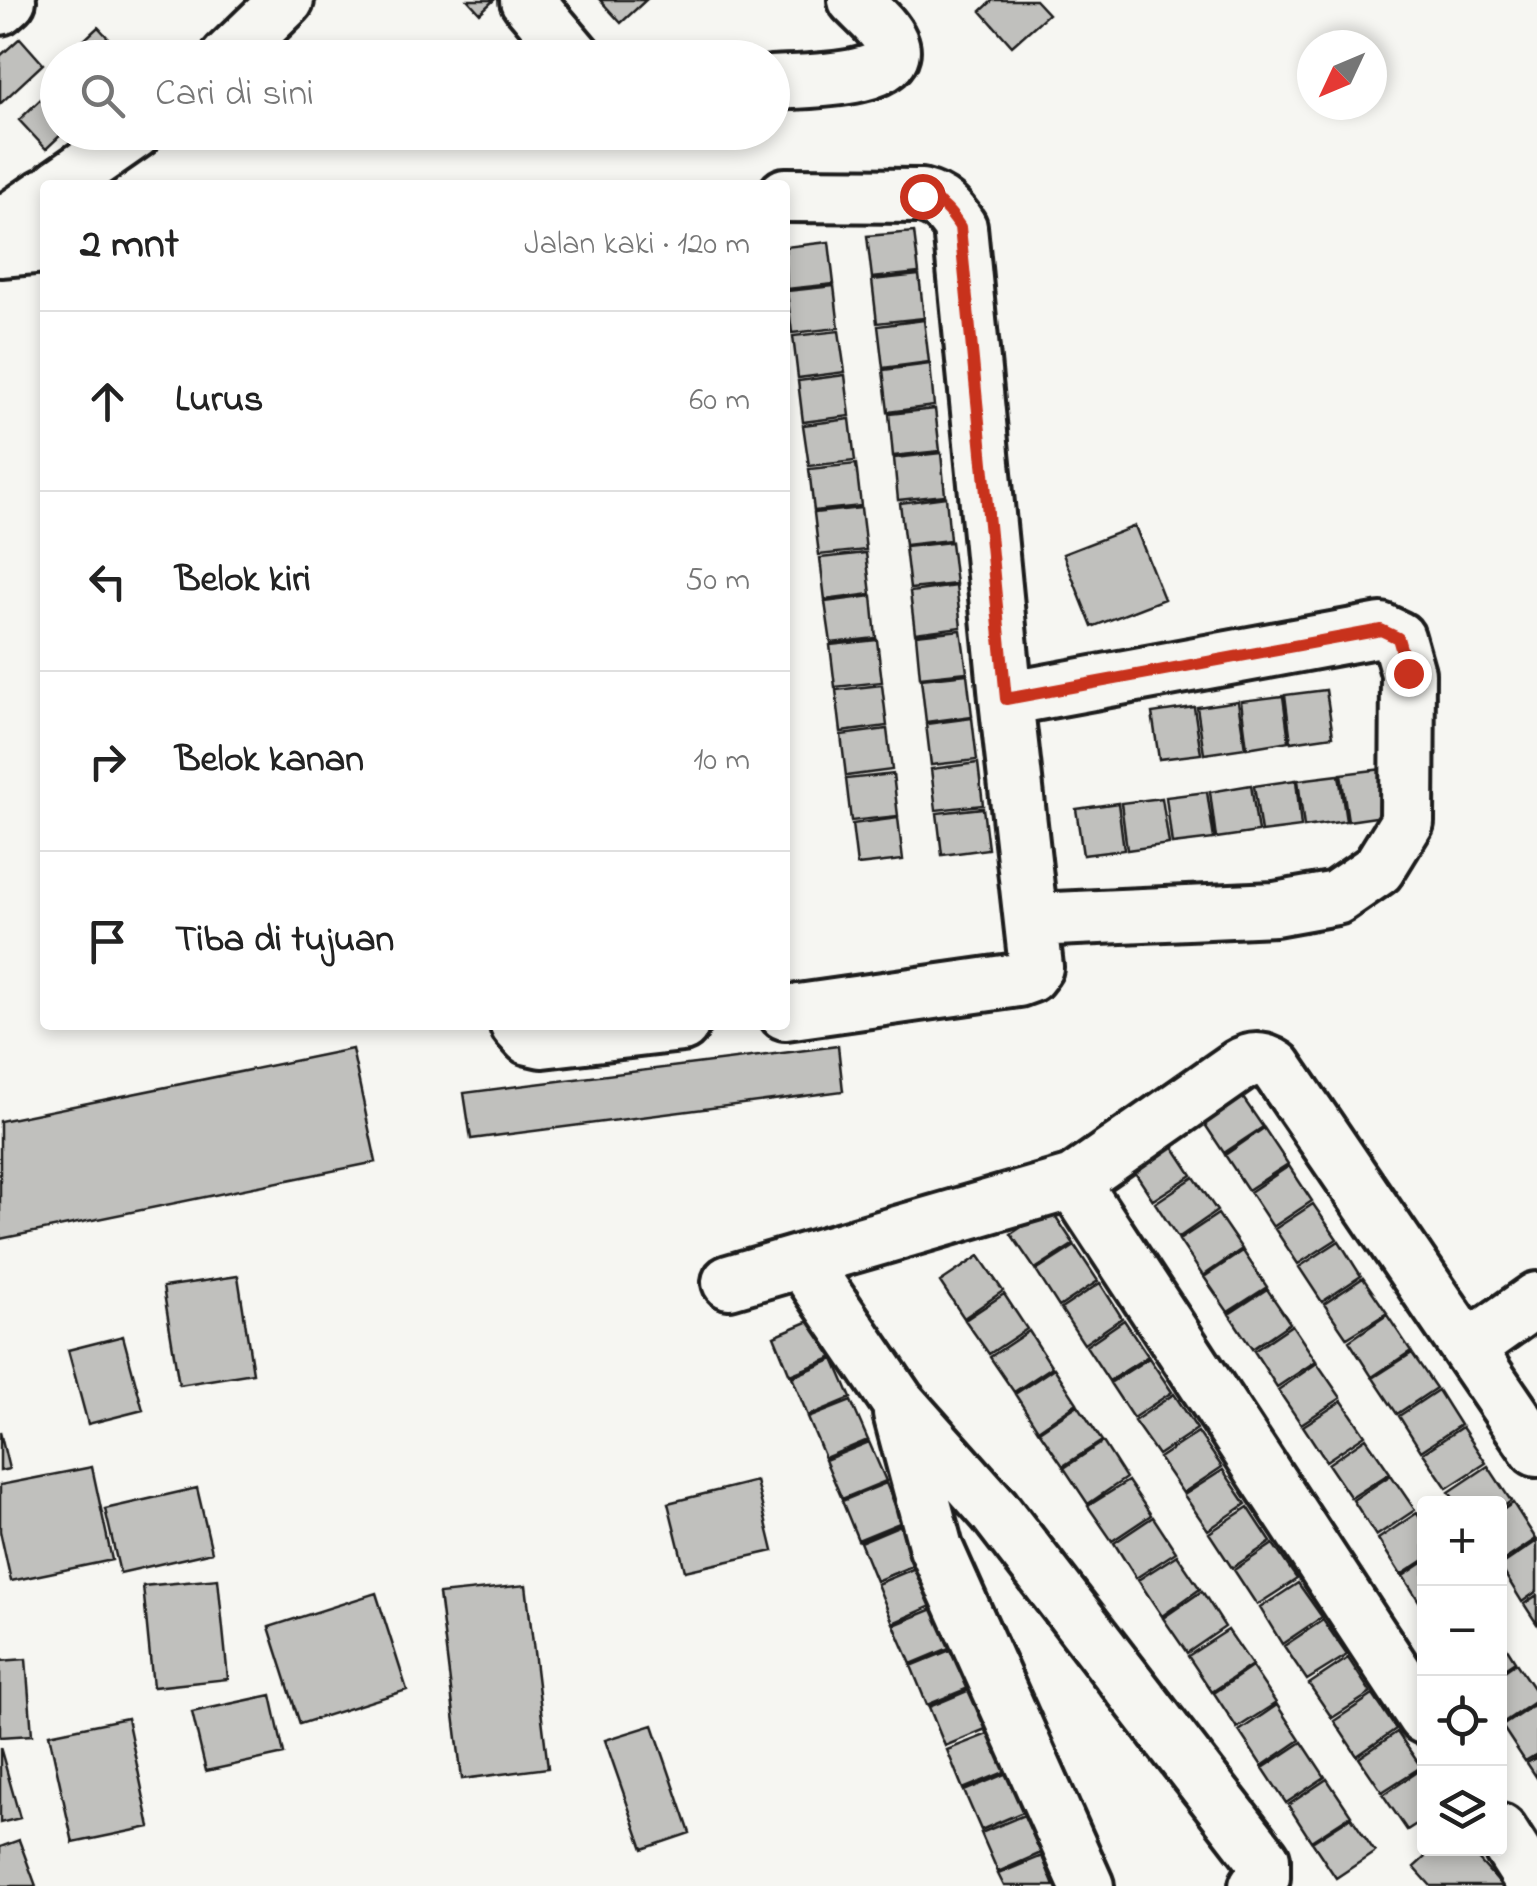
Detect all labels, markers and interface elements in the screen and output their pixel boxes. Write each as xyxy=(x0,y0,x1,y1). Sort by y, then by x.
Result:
north arrow xyxy=(1297,30,1387,120)
search box xyxy=(40,40,790,150)
text: Cari di sini xyxy=(155,67,314,123)
icon: search xyxy=(75,68,130,123)
route start xyxy=(900,174,946,220)
text: 2 mnt xyxy=(80,215,179,276)
text: Jalan kaki · 120 m xyxy=(524,222,750,269)
text: Lurus xyxy=(175,373,263,429)
icon: ahead xyxy=(80,374,135,429)
text: 60 m xyxy=(689,378,750,425)
text: Belok kiri xyxy=(175,553,311,609)
icon: left xyxy=(80,554,135,609)
text: 50 m xyxy=(685,558,750,605)
route end xyxy=(1386,651,1432,697)
text: Belok kanan xyxy=(175,733,364,789)
icon: right xyxy=(80,734,135,789)
text: 10 m xyxy=(693,738,750,785)
text: Tiba di tujuan xyxy=(175,913,394,969)
icon: arrive xyxy=(80,914,135,969)
map controls xyxy=(1417,1496,1507,1856)
button: + xyxy=(1417,1496,1507,1586)
button: − xyxy=(1417,1586,1507,1676)
button: locate xyxy=(1417,1676,1507,1766)
button: layers xyxy=(1417,1766,1507,1856)

